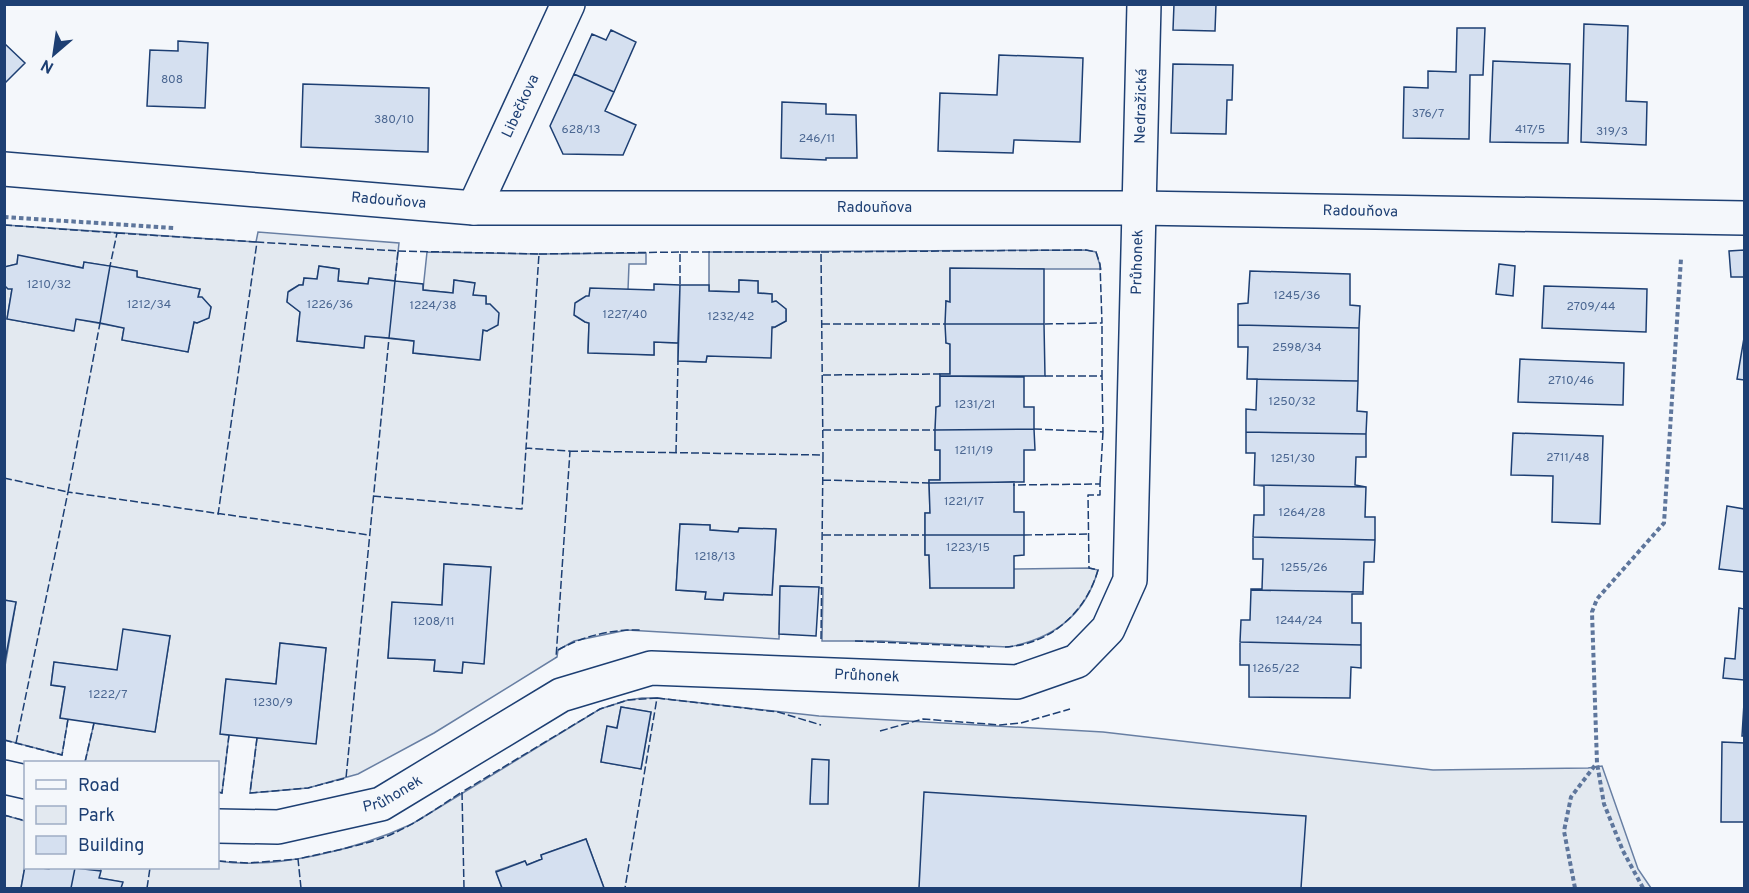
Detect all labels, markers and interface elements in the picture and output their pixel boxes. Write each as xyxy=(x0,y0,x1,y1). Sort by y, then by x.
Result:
north arrow xyxy=(24,24,84,84)
text: N xyxy=(38,54,58,77)
street label: Nedražická xyxy=(1131,68,1152,144)
house number: 808 xyxy=(161,72,183,88)
street label: Libečkova xyxy=(498,72,544,141)
house number: 376/7 xyxy=(1412,106,1444,122)
house number: 380/10 xyxy=(374,112,414,128)
house number: 628/13 xyxy=(561,122,601,138)
house number: 417/5 xyxy=(1515,122,1545,138)
house number: 319/3 xyxy=(1596,124,1628,140)
house number: 246/11 xyxy=(799,131,835,147)
street label: Radouňova xyxy=(350,188,427,214)
street label: Radouňova xyxy=(837,199,912,218)
street label: Radouňova xyxy=(1323,202,1398,222)
street label: Průhonek xyxy=(1127,229,1148,295)
house number: 1210/32 xyxy=(27,277,71,293)
house number: 1245/36 xyxy=(1274,288,1320,304)
house number: 1212/34 xyxy=(127,297,171,313)
house number: 1226/36 xyxy=(307,297,353,313)
house number: 1224/38 xyxy=(410,298,456,314)
house number: 2709/44 xyxy=(1567,299,1615,315)
house number: 1227/40 xyxy=(602,307,648,323)
house number: 1232/42 xyxy=(708,309,754,325)
house number: 2598/34 xyxy=(1272,340,1322,356)
house number: 2710/46 xyxy=(1548,373,1594,389)
house number: 1250/32 xyxy=(1268,394,1316,410)
house number: 1231/21 xyxy=(954,397,996,413)
house number: 1211/19 xyxy=(955,443,993,459)
house number: 2711/48 xyxy=(1546,450,1590,466)
house number: 1251/30 xyxy=(1271,451,1315,467)
house number: 1221/17 xyxy=(944,494,984,510)
house number: 1264/28 xyxy=(1279,505,1326,521)
house number: 1223/15 xyxy=(946,540,990,556)
house number: 1218/13 xyxy=(695,549,735,565)
house number: 1255/26 xyxy=(1280,560,1328,576)
house number: 1244/24 xyxy=(1275,613,1323,629)
house number: 1208/11 xyxy=(413,614,455,630)
house number: 1265/22 xyxy=(1252,661,1300,677)
street label: Průhonek xyxy=(834,666,900,687)
house number: 1222/7 xyxy=(89,687,127,703)
house number: 1230/9 xyxy=(253,695,293,711)
legend xyxy=(24,761,219,869)
street label: Průhonek xyxy=(361,771,426,817)
text: Road xyxy=(78,775,120,798)
text: Park xyxy=(78,805,115,828)
text: Building xyxy=(78,835,144,858)

